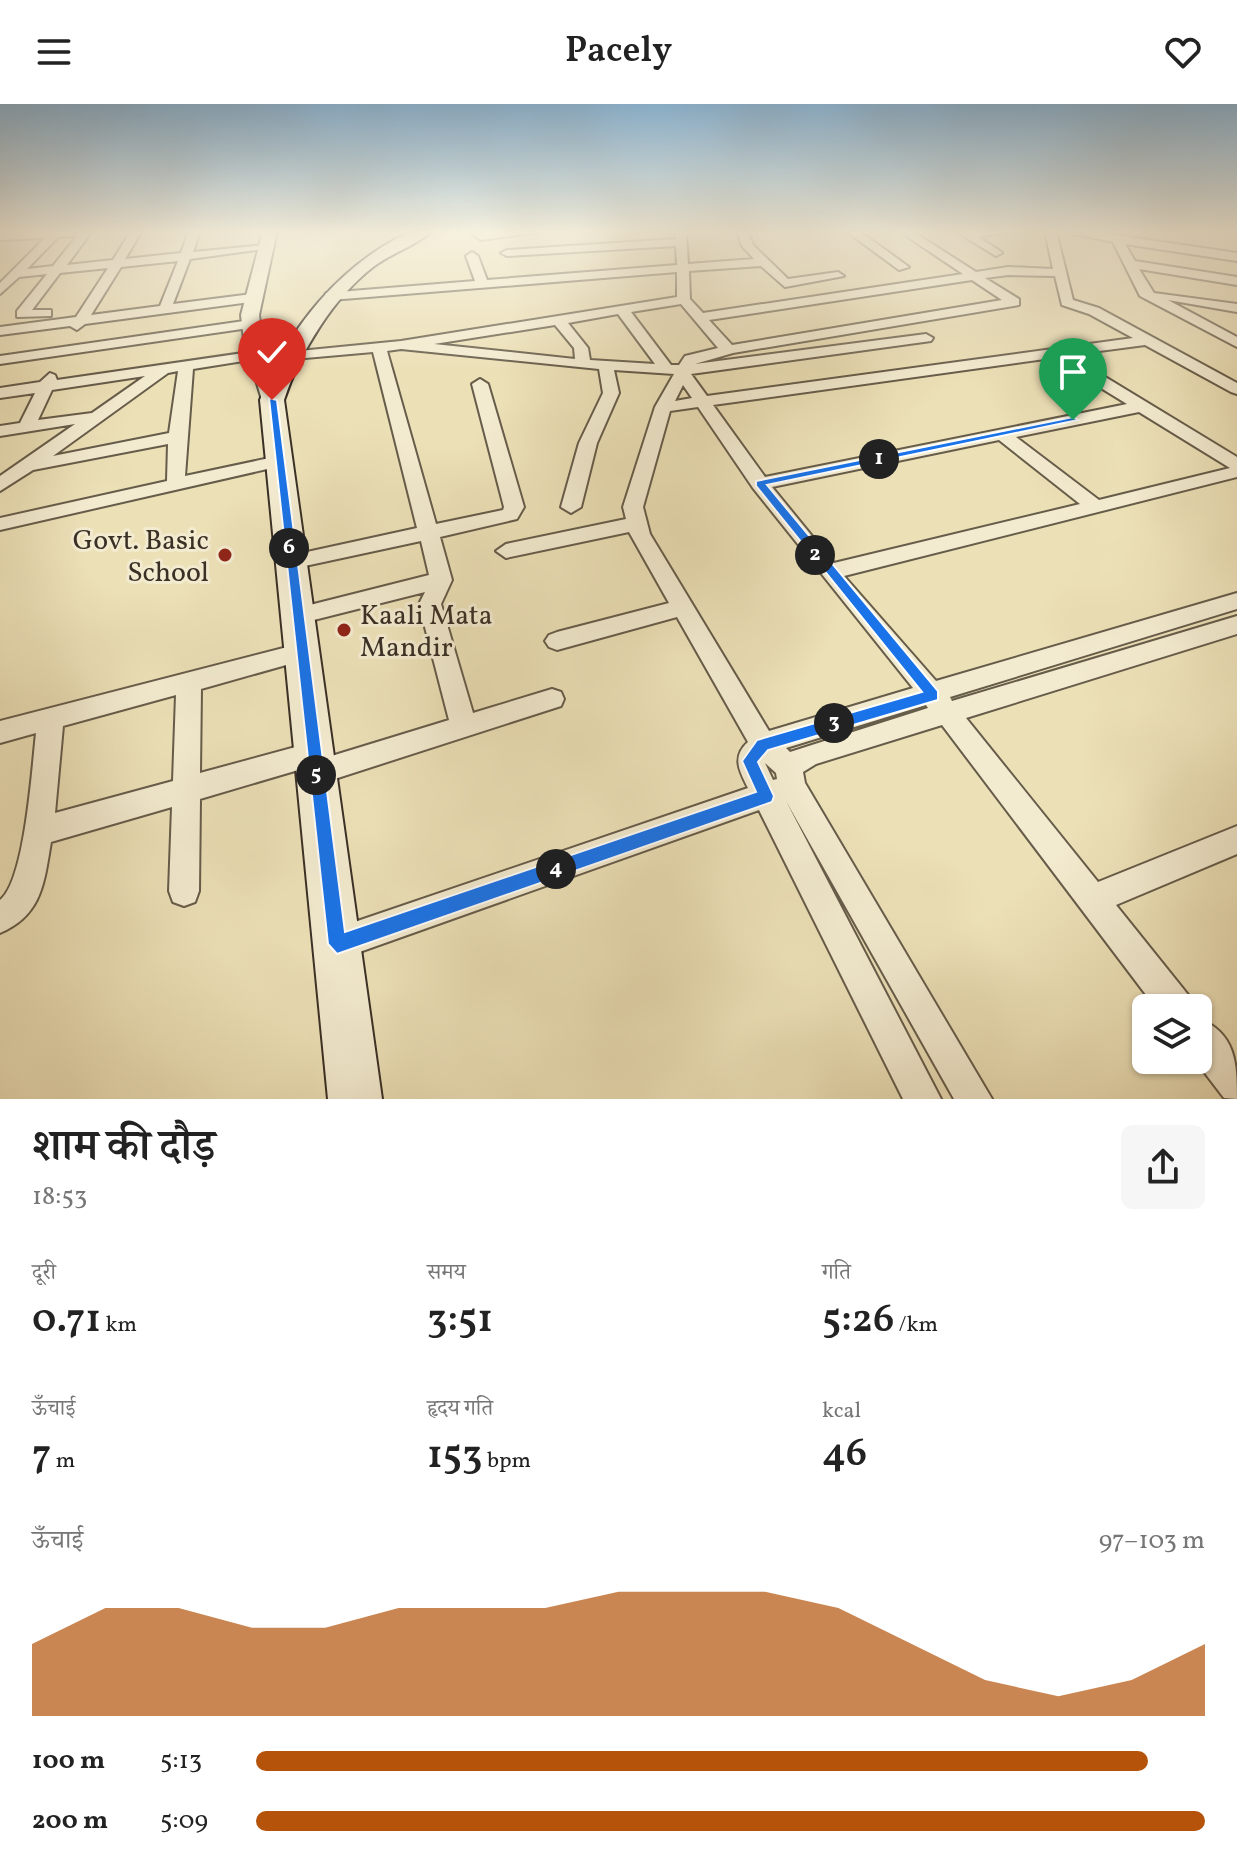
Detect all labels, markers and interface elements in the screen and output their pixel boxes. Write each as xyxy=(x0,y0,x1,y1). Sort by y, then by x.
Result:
text: Pacely xyxy=(565,27,672,77)
icon: menu xyxy=(32,30,76,74)
icon: heart xyxy=(1161,30,1205,74)
pin xyxy=(238,318,306,400)
icon: check xyxy=(250,330,294,374)
pin xyxy=(1039,338,1107,420)
icon: arrive xyxy=(1051,350,1095,394)
pin: 1 xyxy=(859,439,899,479)
text: 1 xyxy=(875,443,883,474)
place label: Govt. Basic School xyxy=(73,522,209,593)
pin: 6 xyxy=(269,528,309,568)
text: 6 xyxy=(283,532,295,563)
pin: 2 xyxy=(795,535,835,575)
text: 2 xyxy=(809,539,821,570)
marker: Govt. Basic School xyxy=(216,546,234,564)
place label: Kaali Mata Mandir xyxy=(360,597,493,668)
marker: Kaali Mata Mandir xyxy=(335,621,353,639)
pin: 3 xyxy=(814,703,854,743)
text: 3 xyxy=(828,707,840,738)
pin: 5 xyxy=(296,755,336,795)
text: 5 xyxy=(311,759,321,790)
pin: 4 xyxy=(536,849,576,889)
text: 4 xyxy=(549,853,563,884)
map controls xyxy=(1132,994,1212,1074)
button: layers xyxy=(1132,994,1212,1074)
text: शाम की दौड़ xyxy=(32,1118,215,1179)
button: share xyxy=(1121,1125,1205,1209)
text: 18:53 xyxy=(32,1179,87,1215)
text: दूरी xyxy=(32,1258,56,1289)
text: समय xyxy=(427,1258,466,1289)
text: गति xyxy=(822,1258,851,1289)
text: 0.71 xyxy=(32,1293,101,1349)
text: 3:51 xyxy=(427,1293,493,1349)
text: 5:26 xyxy=(822,1293,894,1349)
text: km xyxy=(101,1310,137,1341)
text: /km xyxy=(894,1310,938,1341)
text: ऊँचाई xyxy=(32,1394,75,1425)
text: हृदय गति xyxy=(427,1394,493,1425)
text: kcal xyxy=(822,1396,861,1427)
text: 46 xyxy=(822,1427,867,1483)
text: 7 xyxy=(32,1429,51,1485)
text: 153 xyxy=(427,1429,483,1485)
text: m xyxy=(51,1446,75,1477)
text: bpm xyxy=(483,1446,531,1477)
text: ऊँचाई xyxy=(32,1523,83,1559)
text: 97–103 m xyxy=(1099,1523,1205,1559)
text: 100 m xyxy=(32,1743,105,1779)
text: 5:13 xyxy=(160,1743,202,1779)
text: 200 m xyxy=(32,1803,108,1839)
text: 5:09 xyxy=(160,1803,208,1839)

